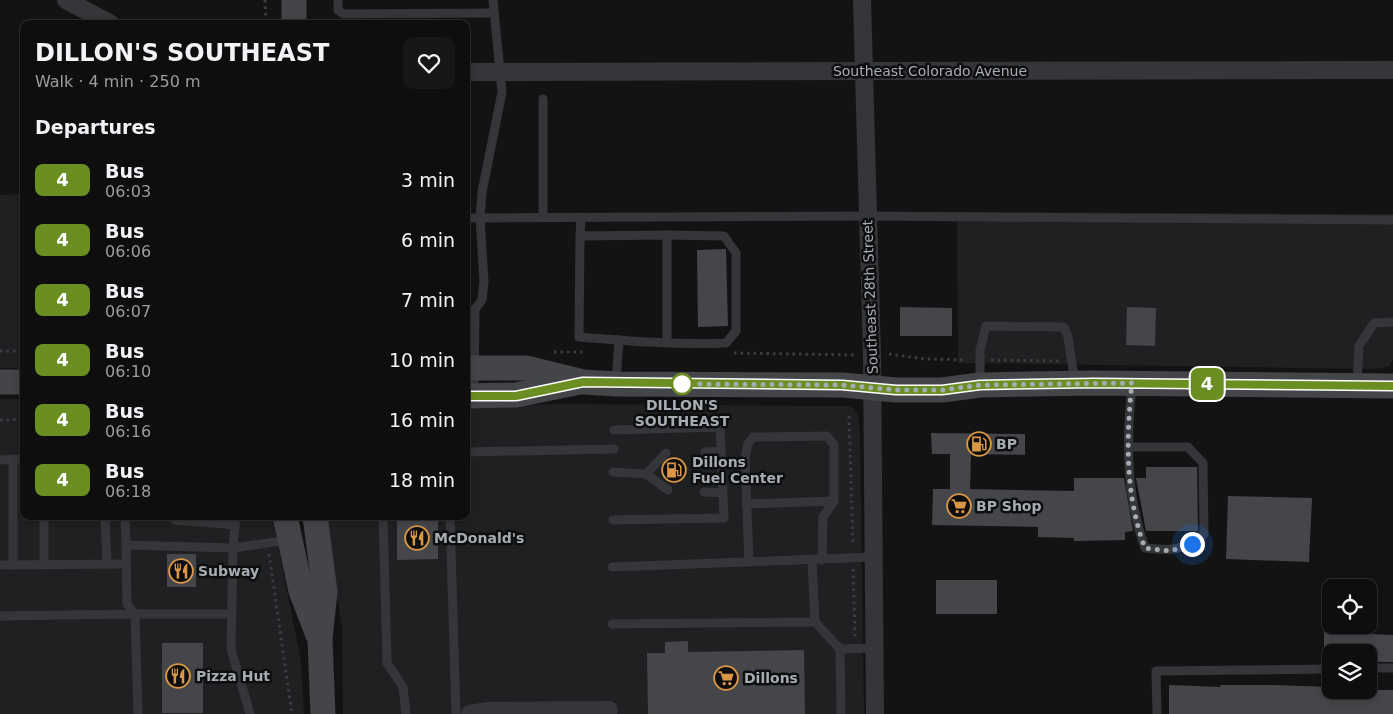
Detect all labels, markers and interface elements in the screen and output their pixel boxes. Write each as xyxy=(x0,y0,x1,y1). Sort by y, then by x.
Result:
button: heart xyxy=(403,37,455,89)
text: DILLON'S SOUTHEAST xyxy=(35,39,329,67)
street label: Southeast Colorado Avenue xyxy=(833,63,1027,79)
text: Walk · 4 min · 250 m xyxy=(35,72,200,91)
text: Departures xyxy=(35,116,156,138)
text: Bus xyxy=(105,160,144,182)
text: 4 xyxy=(56,169,69,190)
text: 3 min xyxy=(401,169,455,191)
text: 06:03 xyxy=(105,182,151,201)
street label: Southeast 28th Street xyxy=(859,219,881,374)
text: Bus xyxy=(105,220,144,242)
text: 4 xyxy=(56,229,69,250)
text: 6 min xyxy=(401,229,455,251)
text: 06:06 xyxy=(105,242,151,261)
text: Bus xyxy=(105,280,144,302)
text: 4 xyxy=(56,289,69,310)
text: 7 min xyxy=(401,289,455,311)
text: 06:07 xyxy=(105,302,151,321)
text: Bus xyxy=(105,340,144,362)
text: 4 xyxy=(56,349,69,370)
text: 10 min xyxy=(389,349,455,371)
text: 06:10 xyxy=(105,362,151,381)
line badge: 4 xyxy=(1191,368,1223,400)
marker: DILLON'S SOUTHEAST xyxy=(671,373,693,395)
text: 4 xyxy=(1201,373,1213,394)
place label: DILLON'S SOUTHEAST xyxy=(635,397,730,429)
text: Bus xyxy=(105,400,144,422)
text: 4 xyxy=(56,409,69,430)
text: 16 min xyxy=(389,409,455,431)
text: 06:16 xyxy=(105,422,151,441)
fuel station icon: BP xyxy=(966,431,992,457)
place label: BP xyxy=(996,436,1017,452)
place label: Dillons Fuel Center xyxy=(692,454,783,486)
fuel station icon: Dillons Fuel Center xyxy=(661,457,687,483)
text: Bus xyxy=(105,460,144,482)
text: 4 xyxy=(56,469,69,490)
text: 18 min xyxy=(389,469,455,491)
text: 06:18 xyxy=(105,482,151,501)
supermarket icon: BP Shop xyxy=(946,493,972,519)
place label: BP Shop xyxy=(976,498,1042,514)
restaurant icon: McDonald's xyxy=(404,525,430,551)
place label: McDonald's xyxy=(434,530,524,546)
your location xyxy=(1180,532,1205,557)
restaurant icon: Subway xyxy=(168,558,194,584)
place label: Subway xyxy=(198,563,259,579)
map controls xyxy=(1322,579,1377,699)
button: locate xyxy=(1322,579,1377,634)
button: layers xyxy=(1322,644,1377,699)
restaurant icon: Pizza Hut xyxy=(165,663,191,689)
supermarket icon: Dillons xyxy=(713,665,739,691)
place label: Pizza Hut xyxy=(196,668,270,684)
place label: Dillons xyxy=(744,670,798,686)

